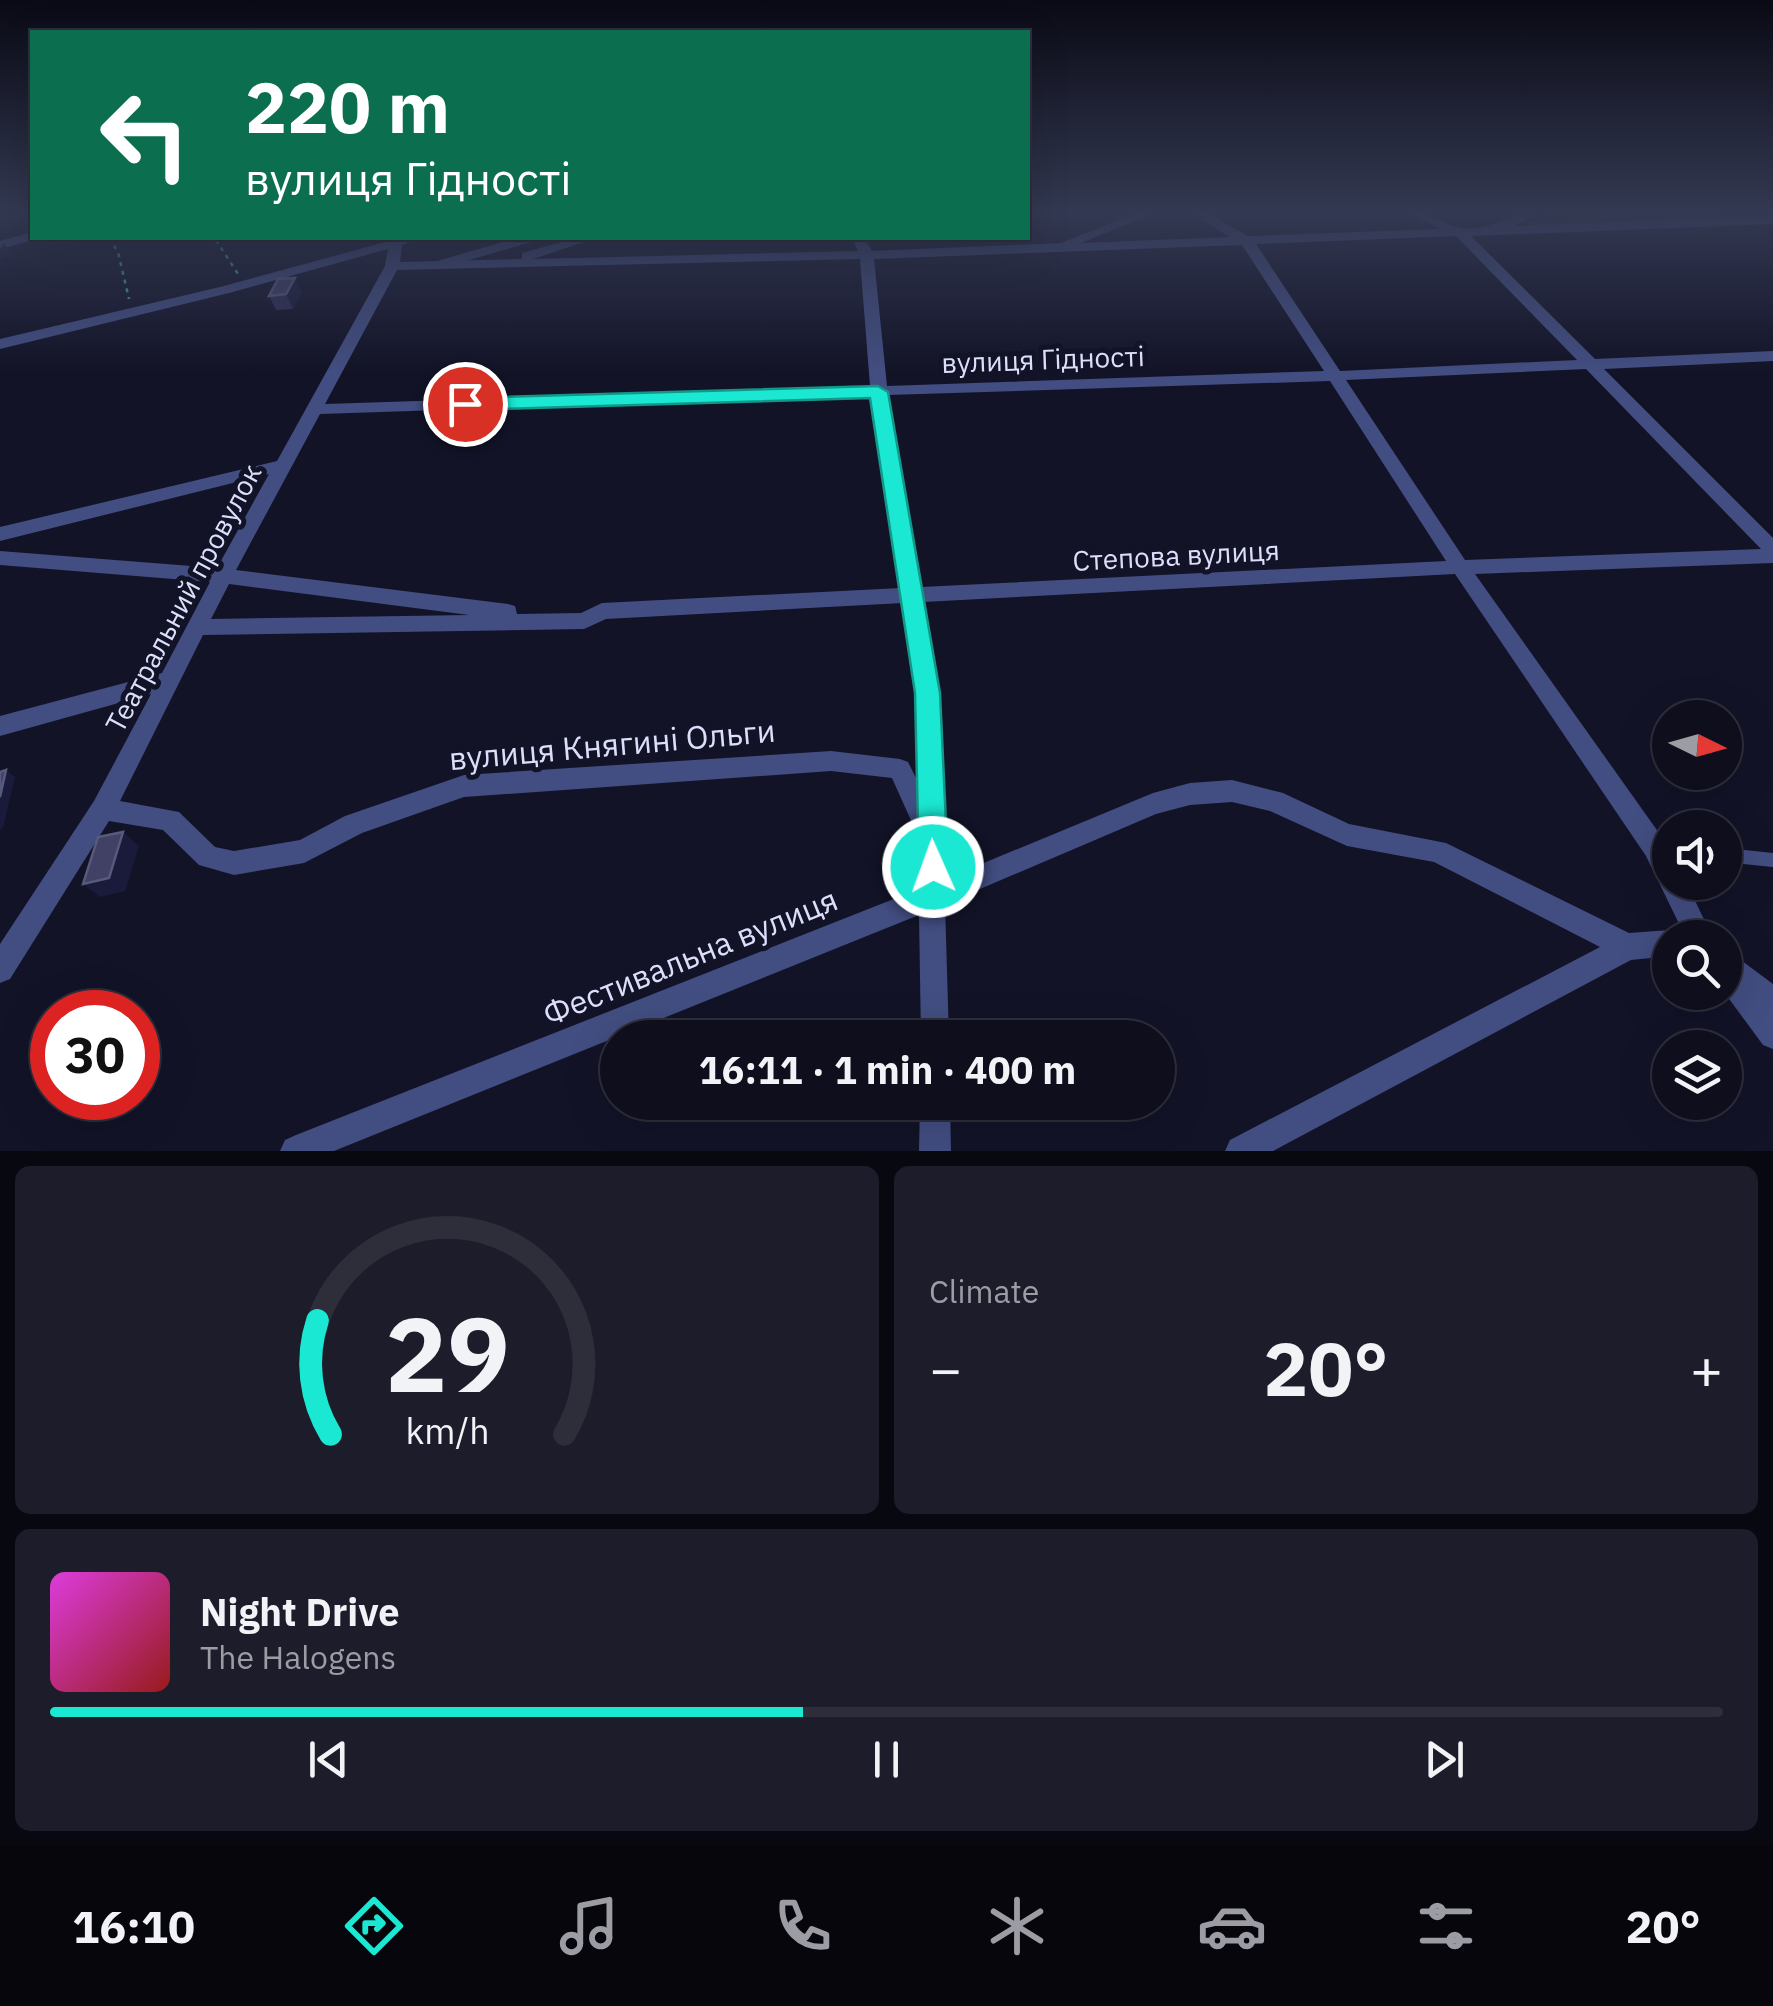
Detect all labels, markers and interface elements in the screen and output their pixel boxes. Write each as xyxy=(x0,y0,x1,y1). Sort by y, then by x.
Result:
text: 220 m xyxy=(245,61,450,152)
icon: left xyxy=(80,70,210,200)
text: вулиця Гідності xyxy=(245,149,572,207)
street label: вулиця Гідності xyxy=(941,337,1145,381)
pin xyxy=(423,362,508,447)
icon: arrive xyxy=(438,377,493,432)
street label: Театральний провулок xyxy=(97,457,269,739)
street label: Степова вулиця xyxy=(1071,531,1281,579)
north arrow xyxy=(1652,700,1742,790)
map controls xyxy=(1652,700,1742,1120)
street label: вулиця Княгині Ольги xyxy=(447,709,777,779)
button: sound xyxy=(1652,810,1742,900)
position arrow xyxy=(881,815,985,919)
street label: Фестивальна вулиця xyxy=(536,878,844,1034)
button: search xyxy=(1652,920,1742,1010)
speed limit sign: 30 xyxy=(30,990,160,1120)
button: layers xyxy=(1652,1030,1742,1120)
text: 16:11 · 1 min · 400 m xyxy=(699,1045,1076,1094)
text: Climate xyxy=(929,1270,1039,1312)
text: 29 xyxy=(385,1285,509,1421)
text: 20° xyxy=(1263,1319,1389,1417)
text: − xyxy=(929,1333,962,1404)
text: + xyxy=(1690,1333,1723,1404)
text: km/h xyxy=(405,1407,489,1454)
text: Night Drive xyxy=(200,1587,400,1636)
text: The Halogens xyxy=(200,1636,396,1678)
icon: previous xyxy=(301,1732,356,1787)
icon: pause xyxy=(859,1732,914,1787)
icon: next xyxy=(1417,1732,1472,1787)
icon: directions xyxy=(339,1891,409,1961)
icon: music xyxy=(554,1891,624,1961)
icon: phone xyxy=(768,1891,838,1961)
icon: climate xyxy=(982,1891,1052,1961)
icon: car xyxy=(1197,1891,1267,1961)
icon: filters xyxy=(1411,1891,1481,1961)
text: 16:10 xyxy=(72,1897,195,1955)
text: 20° xyxy=(1626,1897,1701,1955)

